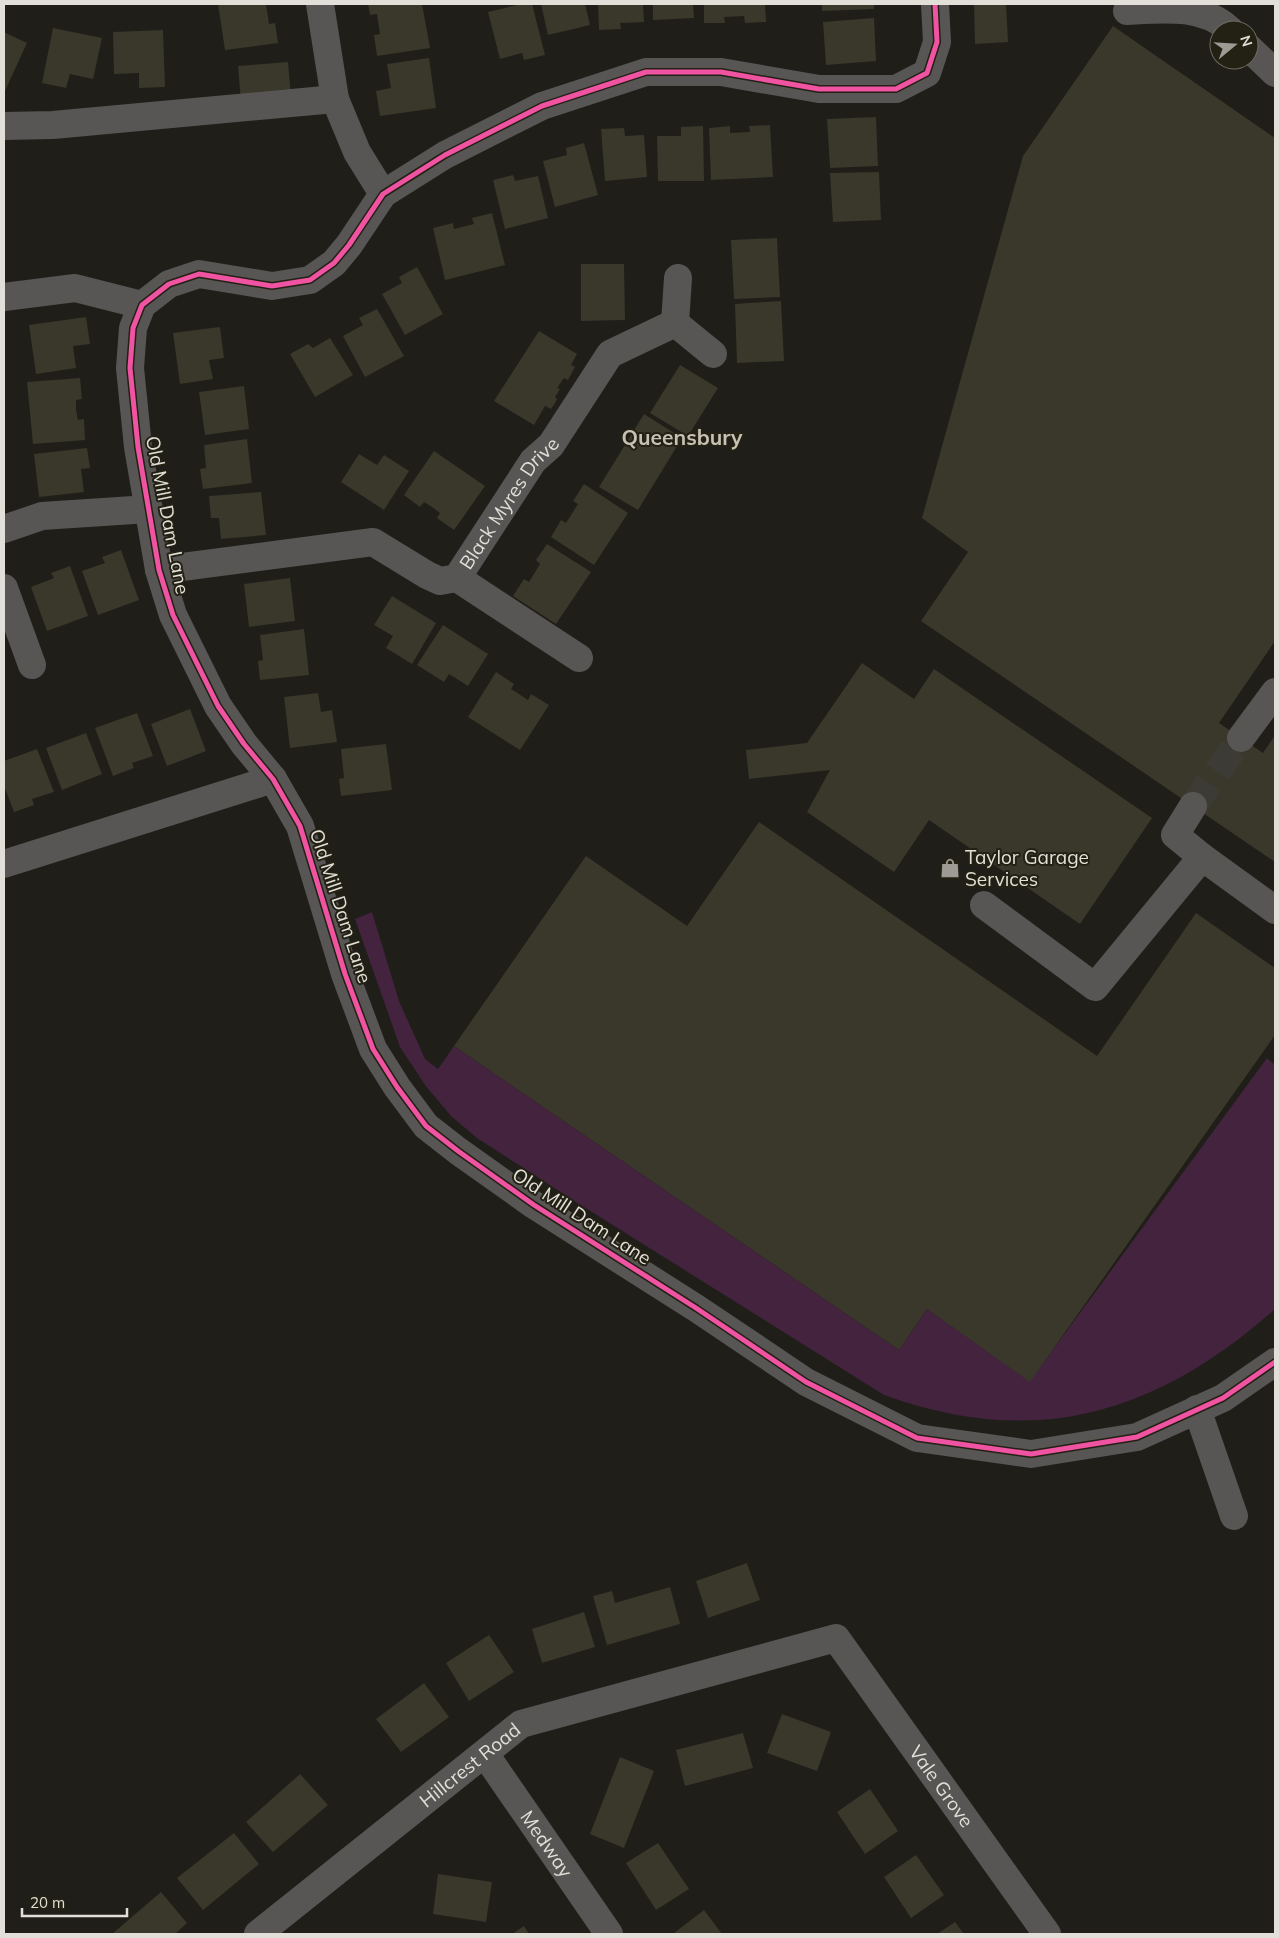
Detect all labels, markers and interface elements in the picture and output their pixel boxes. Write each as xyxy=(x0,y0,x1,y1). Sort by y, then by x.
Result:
north arrow xyxy=(1209,20,1259,70)
text: N xyxy=(1236,33,1257,49)
district label: Queensbury xyxy=(621,424,743,450)
street label: Black Myres Drive xyxy=(454,433,564,574)
street label: Old Mill Dam Lane xyxy=(141,434,195,596)
street label: Old Mill Dam Lane xyxy=(305,826,377,986)
place label: Taylor Garage Services xyxy=(965,845,1089,891)
shop icon: Taylor Garage Services xyxy=(939,857,961,879)
street label: Old Mill Dam Lane xyxy=(508,1162,656,1270)
street label: Hillcrest Road xyxy=(415,1717,525,1812)
street label: Vale Grove xyxy=(904,1740,979,1832)
street label: Medway xyxy=(515,1806,578,1882)
scale bar xyxy=(22,1886,128,1918)
text: 20 m xyxy=(30,1893,65,1912)

